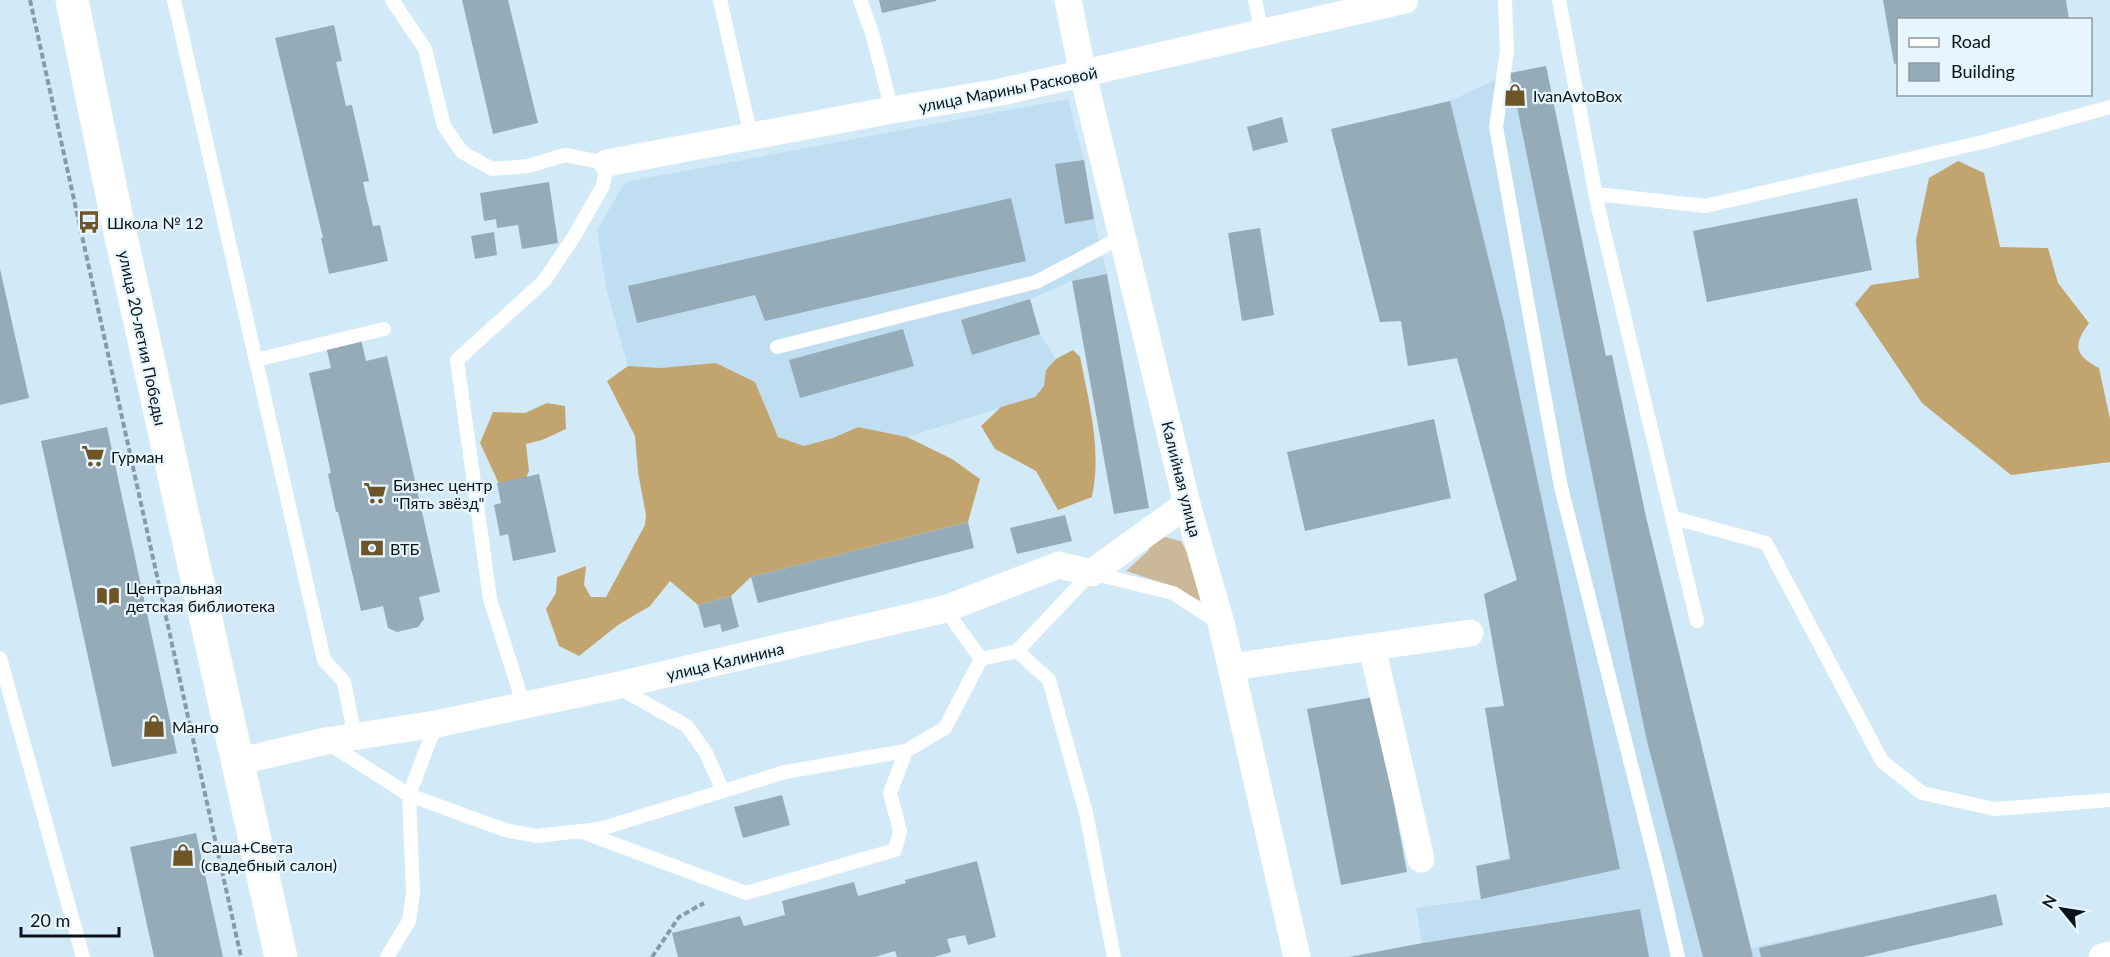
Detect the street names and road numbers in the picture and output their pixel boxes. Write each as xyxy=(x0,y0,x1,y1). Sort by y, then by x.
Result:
street label: улица Марины Расковой xyxy=(917,62,1099,116)
street label: улица 20-летия Победы xyxy=(115,249,171,427)
street label: Калийная улица xyxy=(1158,419,1206,539)
street label: улица Калинина xyxy=(664,638,786,684)

